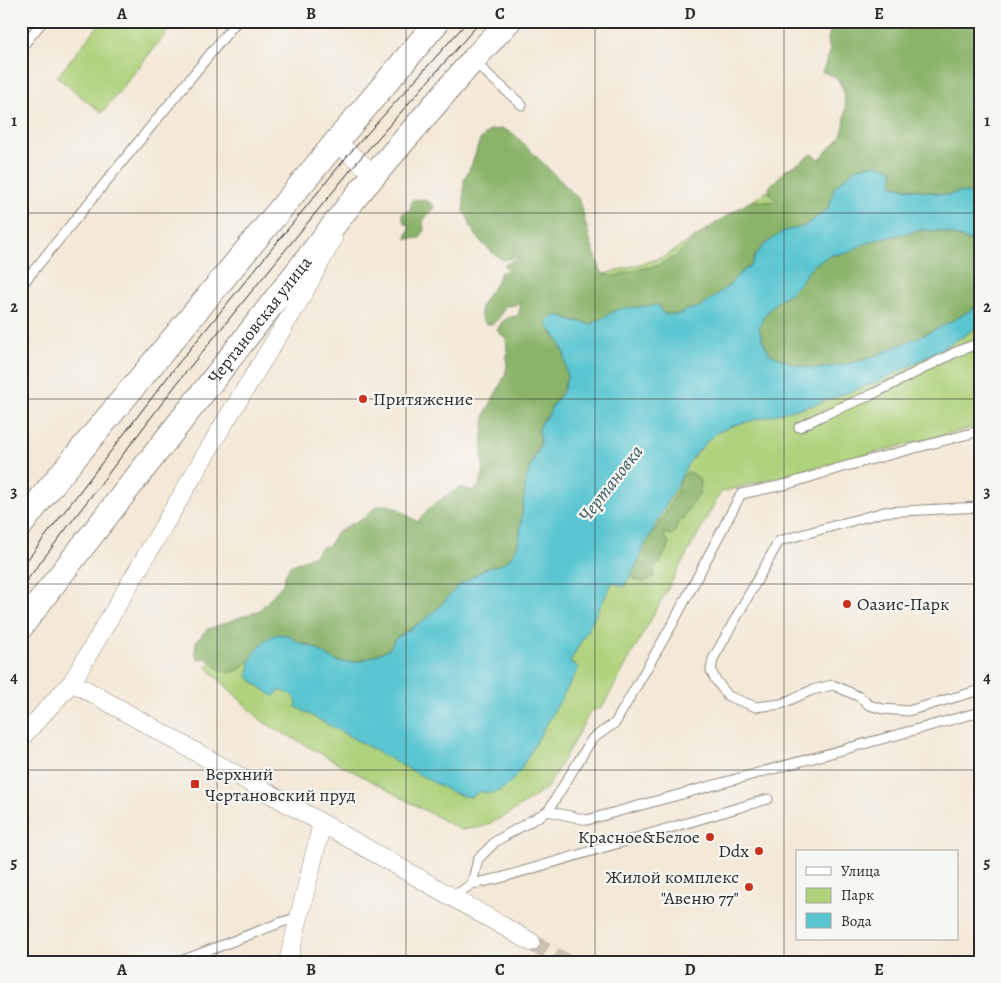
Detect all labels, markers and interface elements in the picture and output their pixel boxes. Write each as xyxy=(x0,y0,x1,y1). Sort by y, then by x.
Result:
text: A xyxy=(116,3,128,25)
text: B xyxy=(306,3,316,25)
text: C xyxy=(495,3,505,25)
text: D xyxy=(684,3,696,25)
text: E xyxy=(874,3,884,25)
text: 1 xyxy=(11,110,17,132)
text: 1 xyxy=(984,110,990,132)
street label: Чертановская улица xyxy=(202,250,318,389)
text: 2 xyxy=(10,296,18,318)
text: 2 xyxy=(983,296,991,318)
place label: Притяжение xyxy=(373,387,473,411)
marker: Притяжение xyxy=(357,393,369,405)
water label: Чертановка xyxy=(572,440,649,528)
text: 3 xyxy=(11,481,18,503)
text: 3 xyxy=(984,481,991,503)
place label: Оазис-Парк xyxy=(857,592,949,616)
marker: Оазис-Парк xyxy=(841,598,853,610)
text: 4 xyxy=(10,667,18,689)
text: 4 xyxy=(983,667,991,689)
place label: Верхний Чертановский пруд xyxy=(205,762,356,807)
marker: Верхний Чертановский пруд xyxy=(189,778,201,790)
place label: Красное&Белое xyxy=(578,825,700,849)
marker: Красное&Белое xyxy=(704,831,716,843)
place label: Ddx xyxy=(718,839,749,863)
marker: Ddx xyxy=(753,845,765,857)
legend xyxy=(796,850,958,940)
text: 5 xyxy=(11,852,18,874)
text: 5 xyxy=(984,852,991,874)
text: Улица xyxy=(841,861,880,881)
place label: Жилой комплекс "Авеню 77" xyxy=(606,865,739,910)
marker: Жилой комплекс "Авеню 77" xyxy=(743,881,755,893)
text: Парк xyxy=(841,885,874,905)
text: Вода xyxy=(841,911,872,931)
text: A xyxy=(116,959,128,981)
text: B xyxy=(306,959,316,981)
text: C xyxy=(495,959,505,981)
text: D xyxy=(684,959,696,981)
text: E xyxy=(874,959,884,981)

